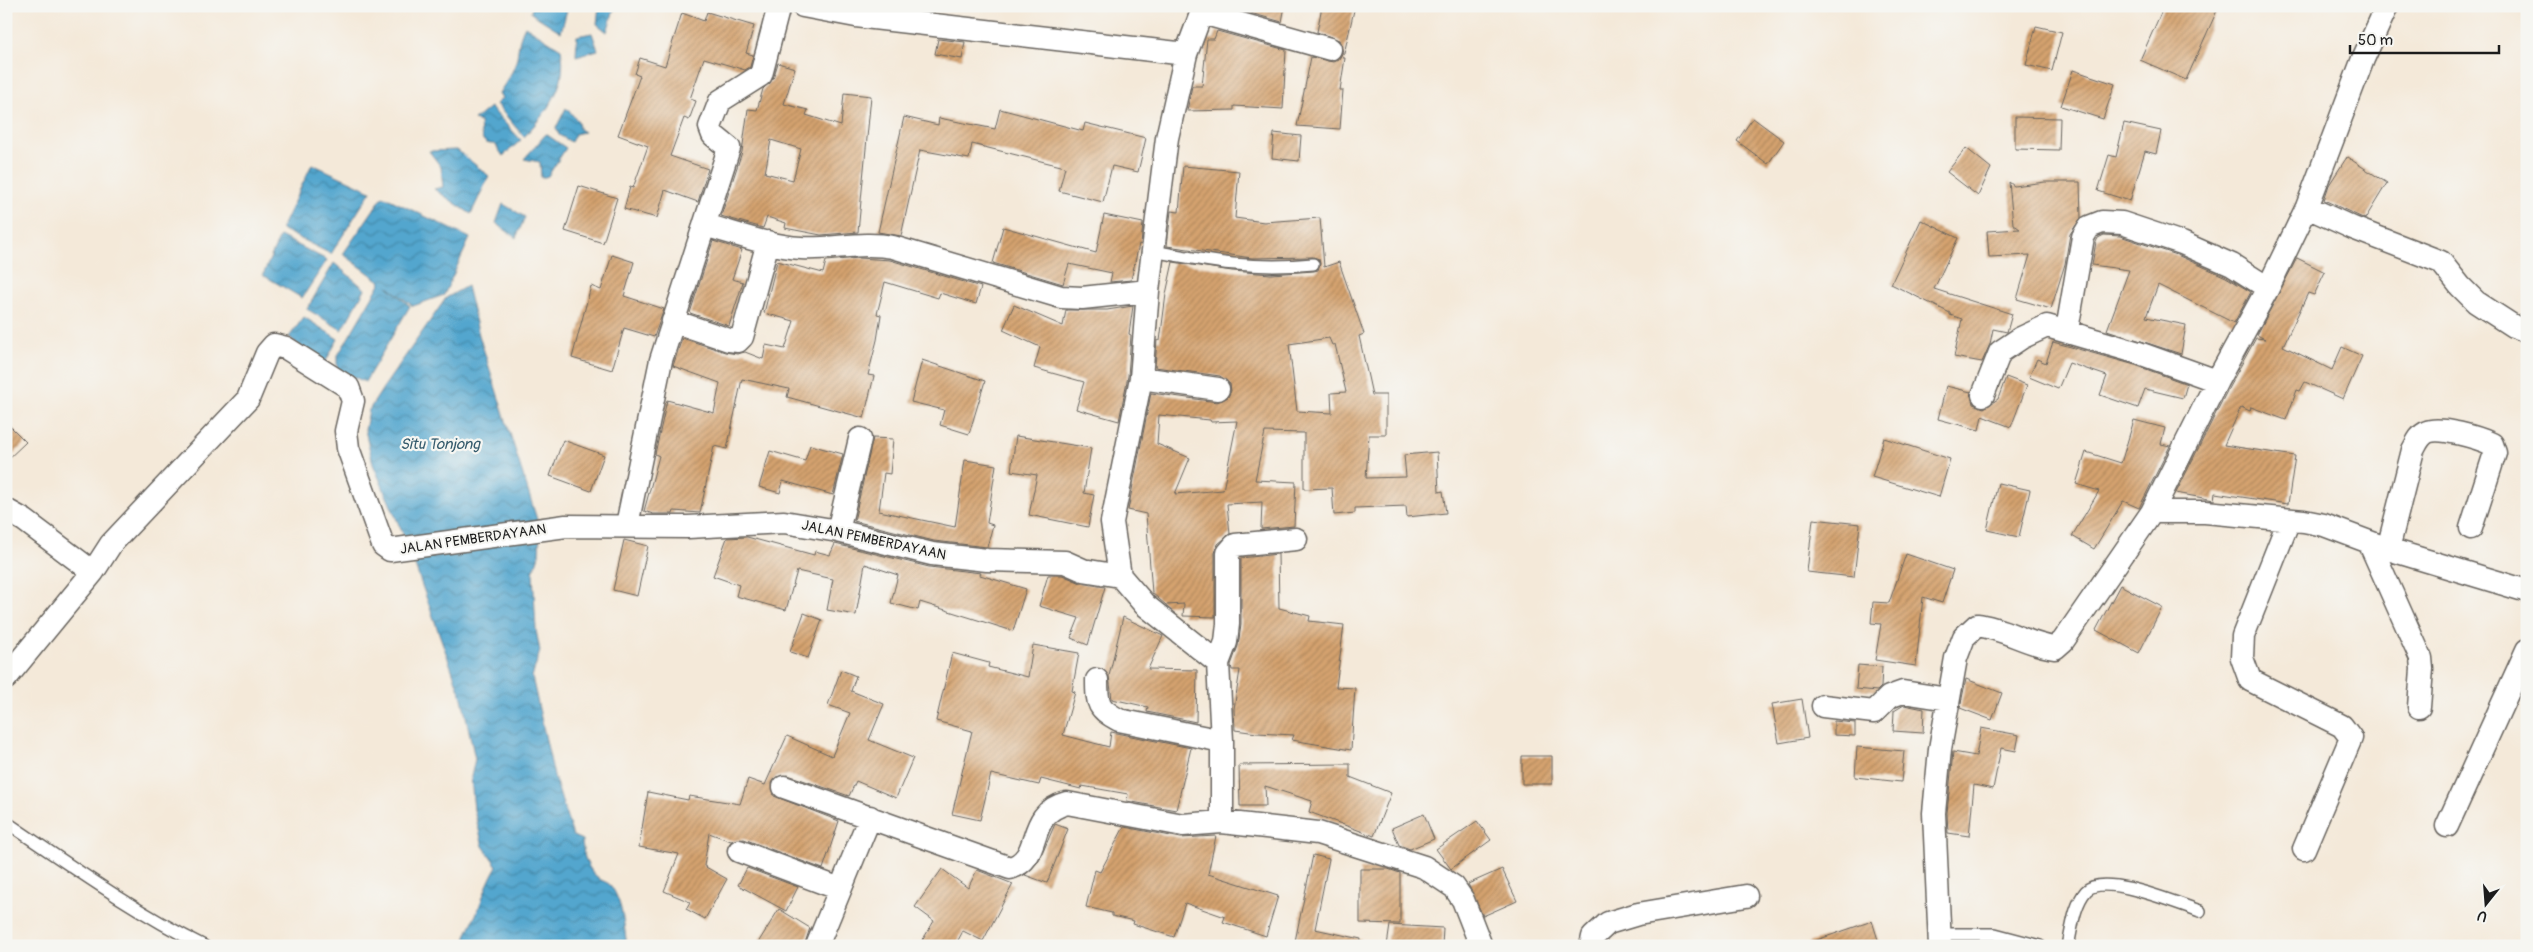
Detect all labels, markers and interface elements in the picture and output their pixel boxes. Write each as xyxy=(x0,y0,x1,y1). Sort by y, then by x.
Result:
scale bar xyxy=(2350,22,2499,54)
text: 50 m xyxy=(2358,31,2393,50)
water label: Situ Tonjong xyxy=(400,435,481,454)
street label: JALAN PEMBERDAYAAN xyxy=(800,516,948,564)
street label: JALAN PEMBERDAYAAN xyxy=(399,520,547,558)
north arrow xyxy=(2460,880,2510,930)
text: U xyxy=(2475,906,2489,925)

